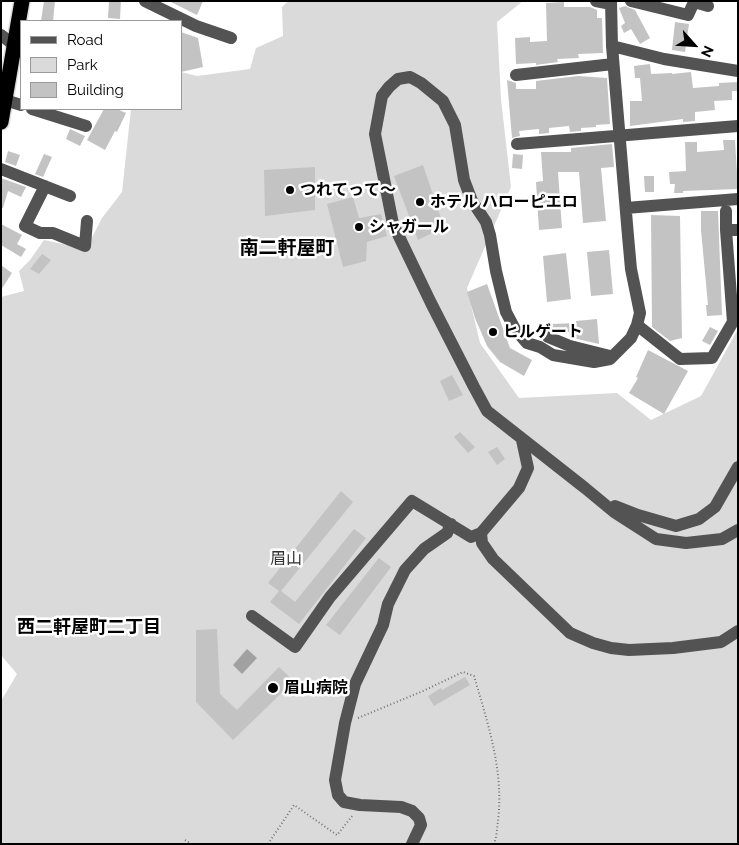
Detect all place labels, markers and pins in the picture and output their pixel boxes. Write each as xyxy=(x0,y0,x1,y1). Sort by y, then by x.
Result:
place label: つれてって～ xyxy=(300,180,396,200)
marker: つれてって～ xyxy=(284,184,296,196)
place label: ホテル ハローピエロ xyxy=(430,192,578,212)
marker: ホテル ハローピエロ xyxy=(414,196,426,208)
place label: シャガール xyxy=(369,217,449,237)
marker: シャガール xyxy=(353,221,365,233)
place label: ヒルゲート xyxy=(503,322,583,342)
marker: ヒルゲート xyxy=(487,326,499,338)
place label: 眉山病院 xyxy=(284,678,348,698)
marker: 眉山病院 xyxy=(266,681,280,695)

